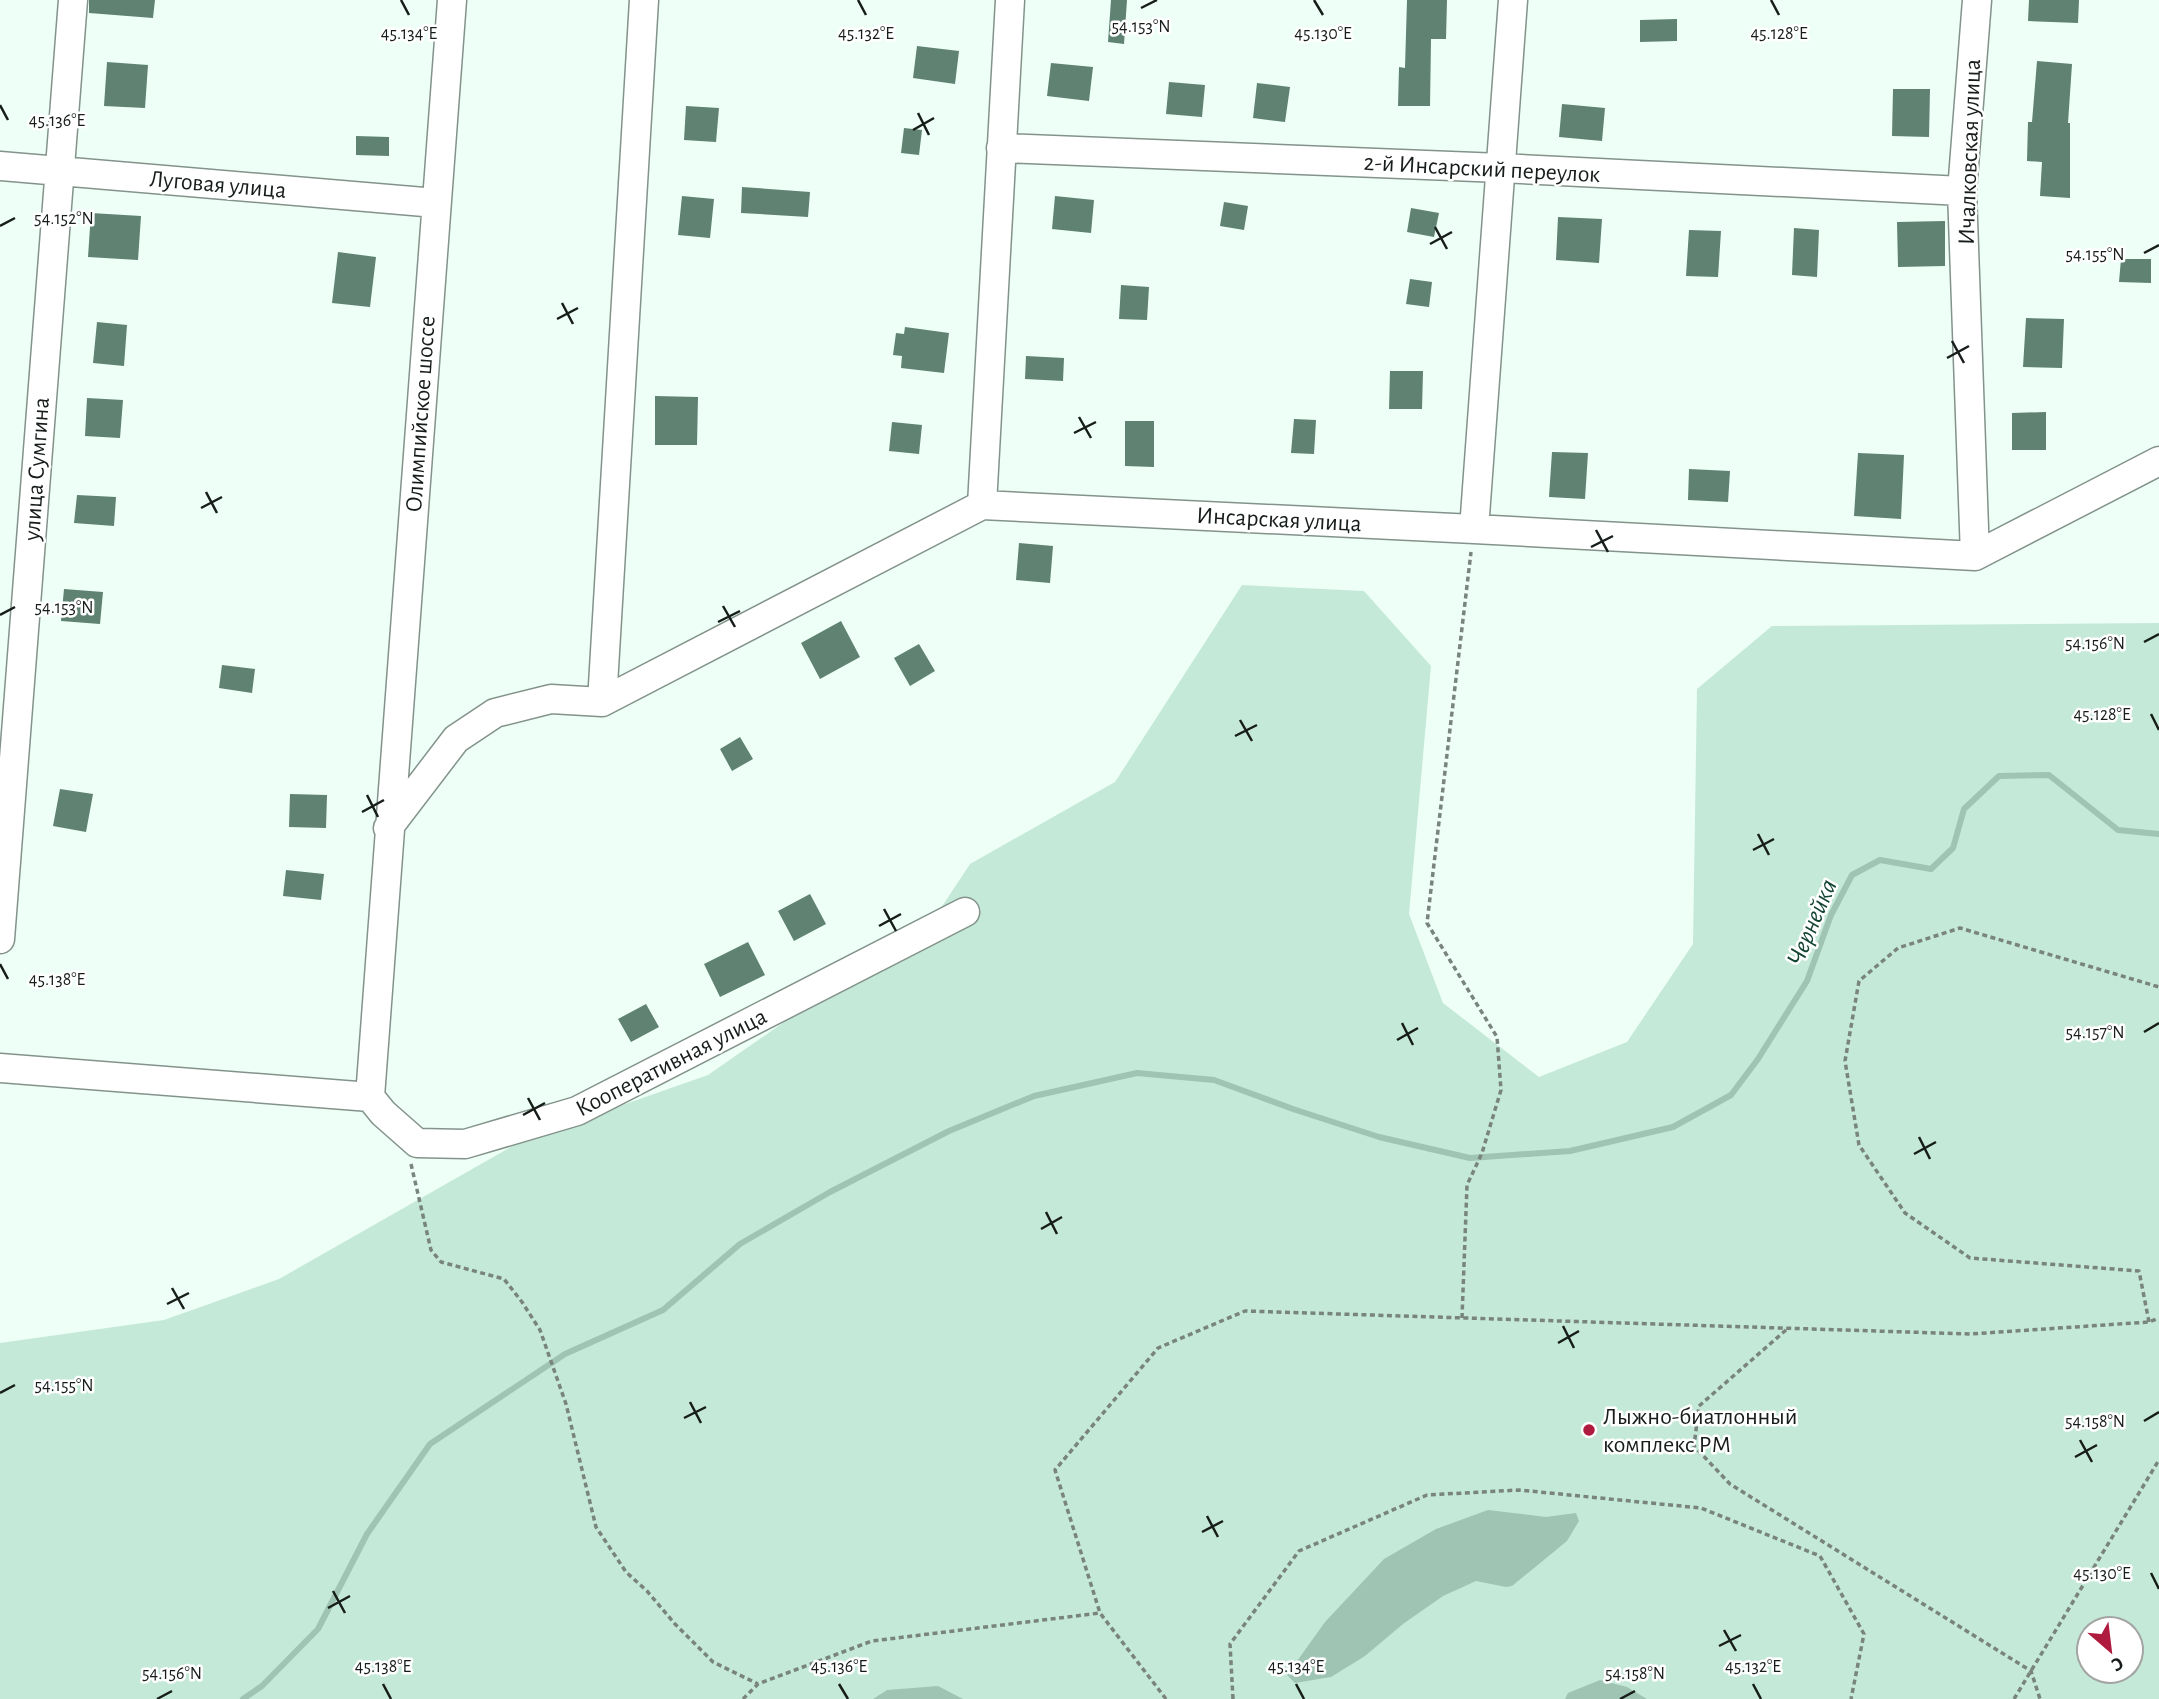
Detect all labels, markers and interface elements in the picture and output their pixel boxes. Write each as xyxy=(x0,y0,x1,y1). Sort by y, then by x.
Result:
text: 54.153°N xyxy=(1111,18,1171,36)
text: 45.134°E xyxy=(381,25,438,43)
text: 45.132°E xyxy=(838,25,894,43)
text: 45.130°E xyxy=(1294,25,1352,43)
text: 45.128°E xyxy=(1750,25,1808,43)
street label: Ичалковская улица xyxy=(1955,59,1985,245)
text: 45.136°E xyxy=(29,112,85,130)
street label: 2-й Инсарский переулок xyxy=(1363,151,1601,187)
street label: Луговая улица xyxy=(149,167,287,203)
text: 54.152°N xyxy=(34,210,94,228)
text: 54.155°N xyxy=(2065,246,2125,264)
street label: Олимпийское шоссе xyxy=(402,315,440,513)
street label: улица Сумгина xyxy=(20,397,54,543)
street label: Инсарская улица xyxy=(1196,504,1362,536)
text: 54.153°N xyxy=(34,599,94,617)
text: 54.156°N xyxy=(2065,635,2125,653)
text: 45.128°E xyxy=(2073,706,2131,724)
water label: Чернейка xyxy=(1782,876,1842,969)
text: 45.138°E xyxy=(29,971,86,989)
street label: Кооперативная улица xyxy=(572,1004,771,1121)
text: 54.157°N xyxy=(2065,1024,2125,1042)
text: 54.155°N xyxy=(34,1377,94,1395)
place label: Лыжно-биатлонный комплекс РМ xyxy=(1603,1405,1797,1457)
text: 54.158°N xyxy=(2065,1413,2125,1431)
marker: Лыжно-биатлонный комплекс РМ xyxy=(1581,1422,1597,1438)
text: 45.130°E xyxy=(2073,1565,2131,1583)
north arrow xyxy=(2075,1615,2145,1685)
text: С xyxy=(2108,1653,2126,1675)
text: 45.138°E xyxy=(355,1658,412,1676)
text: 45.136°E xyxy=(811,1658,867,1676)
text: 45.134°E xyxy=(1268,1658,1325,1676)
text: 45.132°E xyxy=(1725,1658,1781,1676)
text: 54.156°N xyxy=(142,1665,202,1683)
text: 54.158°N xyxy=(1605,1665,1665,1683)

